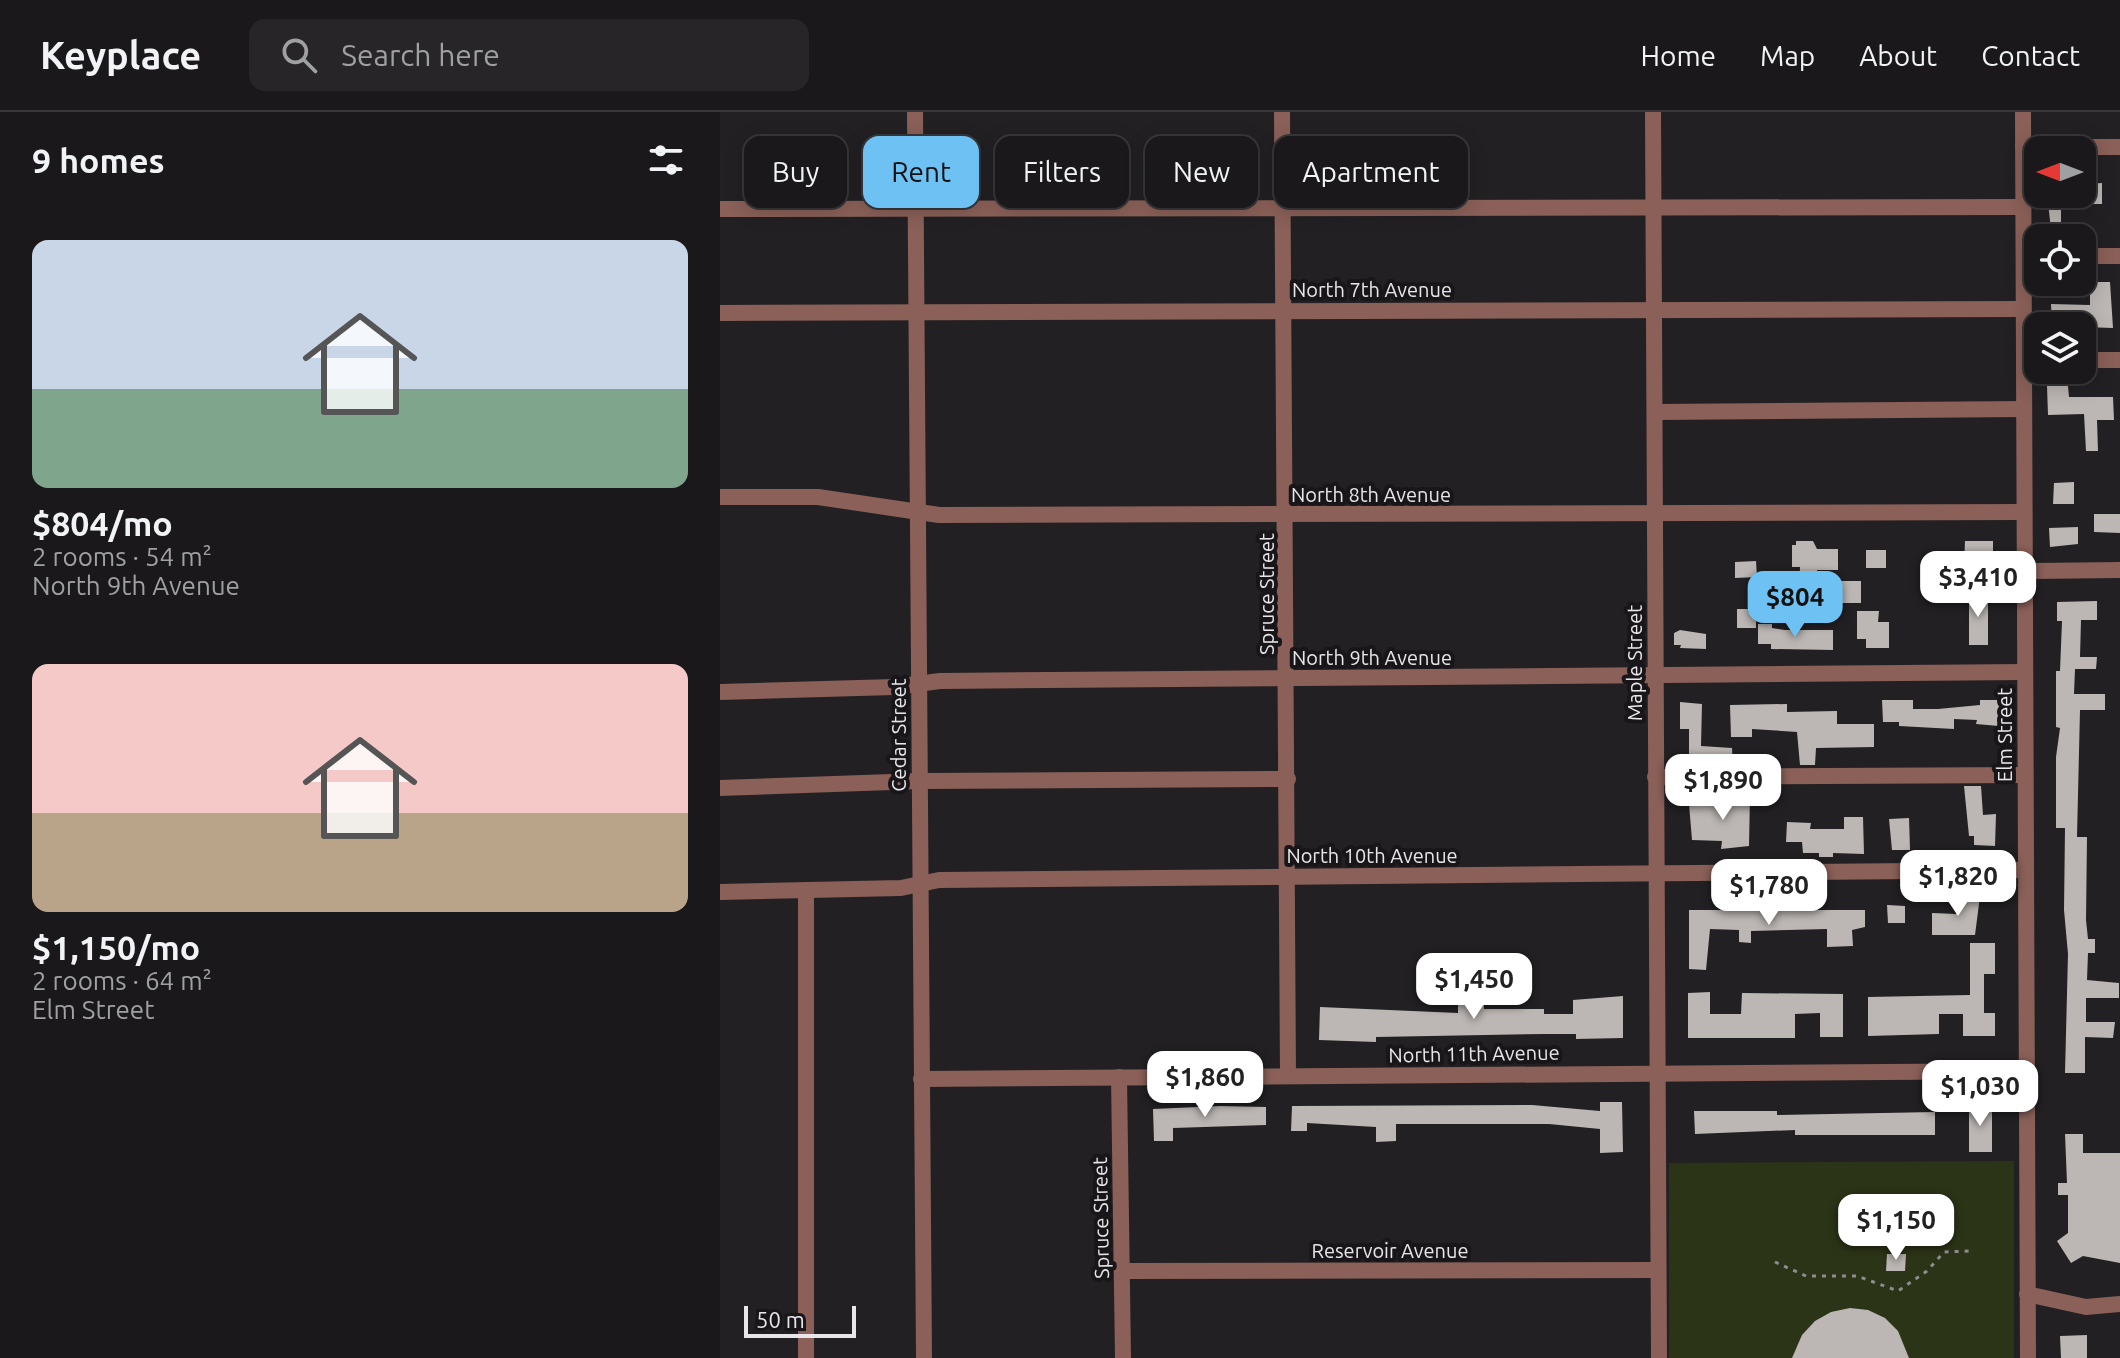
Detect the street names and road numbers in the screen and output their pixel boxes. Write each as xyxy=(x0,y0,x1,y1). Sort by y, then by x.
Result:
street label: North 7th Avenue xyxy=(1292,278,1452,301)
street label: North 8th Avenue xyxy=(1291,483,1451,506)
street label: Spruce Street xyxy=(1255,533,1278,655)
street label: Maple Street xyxy=(1623,605,1646,721)
street label: North 9th Avenue xyxy=(1292,646,1452,669)
street label: Cedar Street xyxy=(887,678,910,792)
street label: Elm Street xyxy=(1993,688,2016,782)
street label: North 10th Avenue xyxy=(1286,844,1458,867)
street label: North 11th Avenue xyxy=(1388,1041,1560,1066)
street label: Spruce Street xyxy=(1088,1157,1113,1279)
street label: Reservoir Avenue xyxy=(1311,1239,1469,1262)

